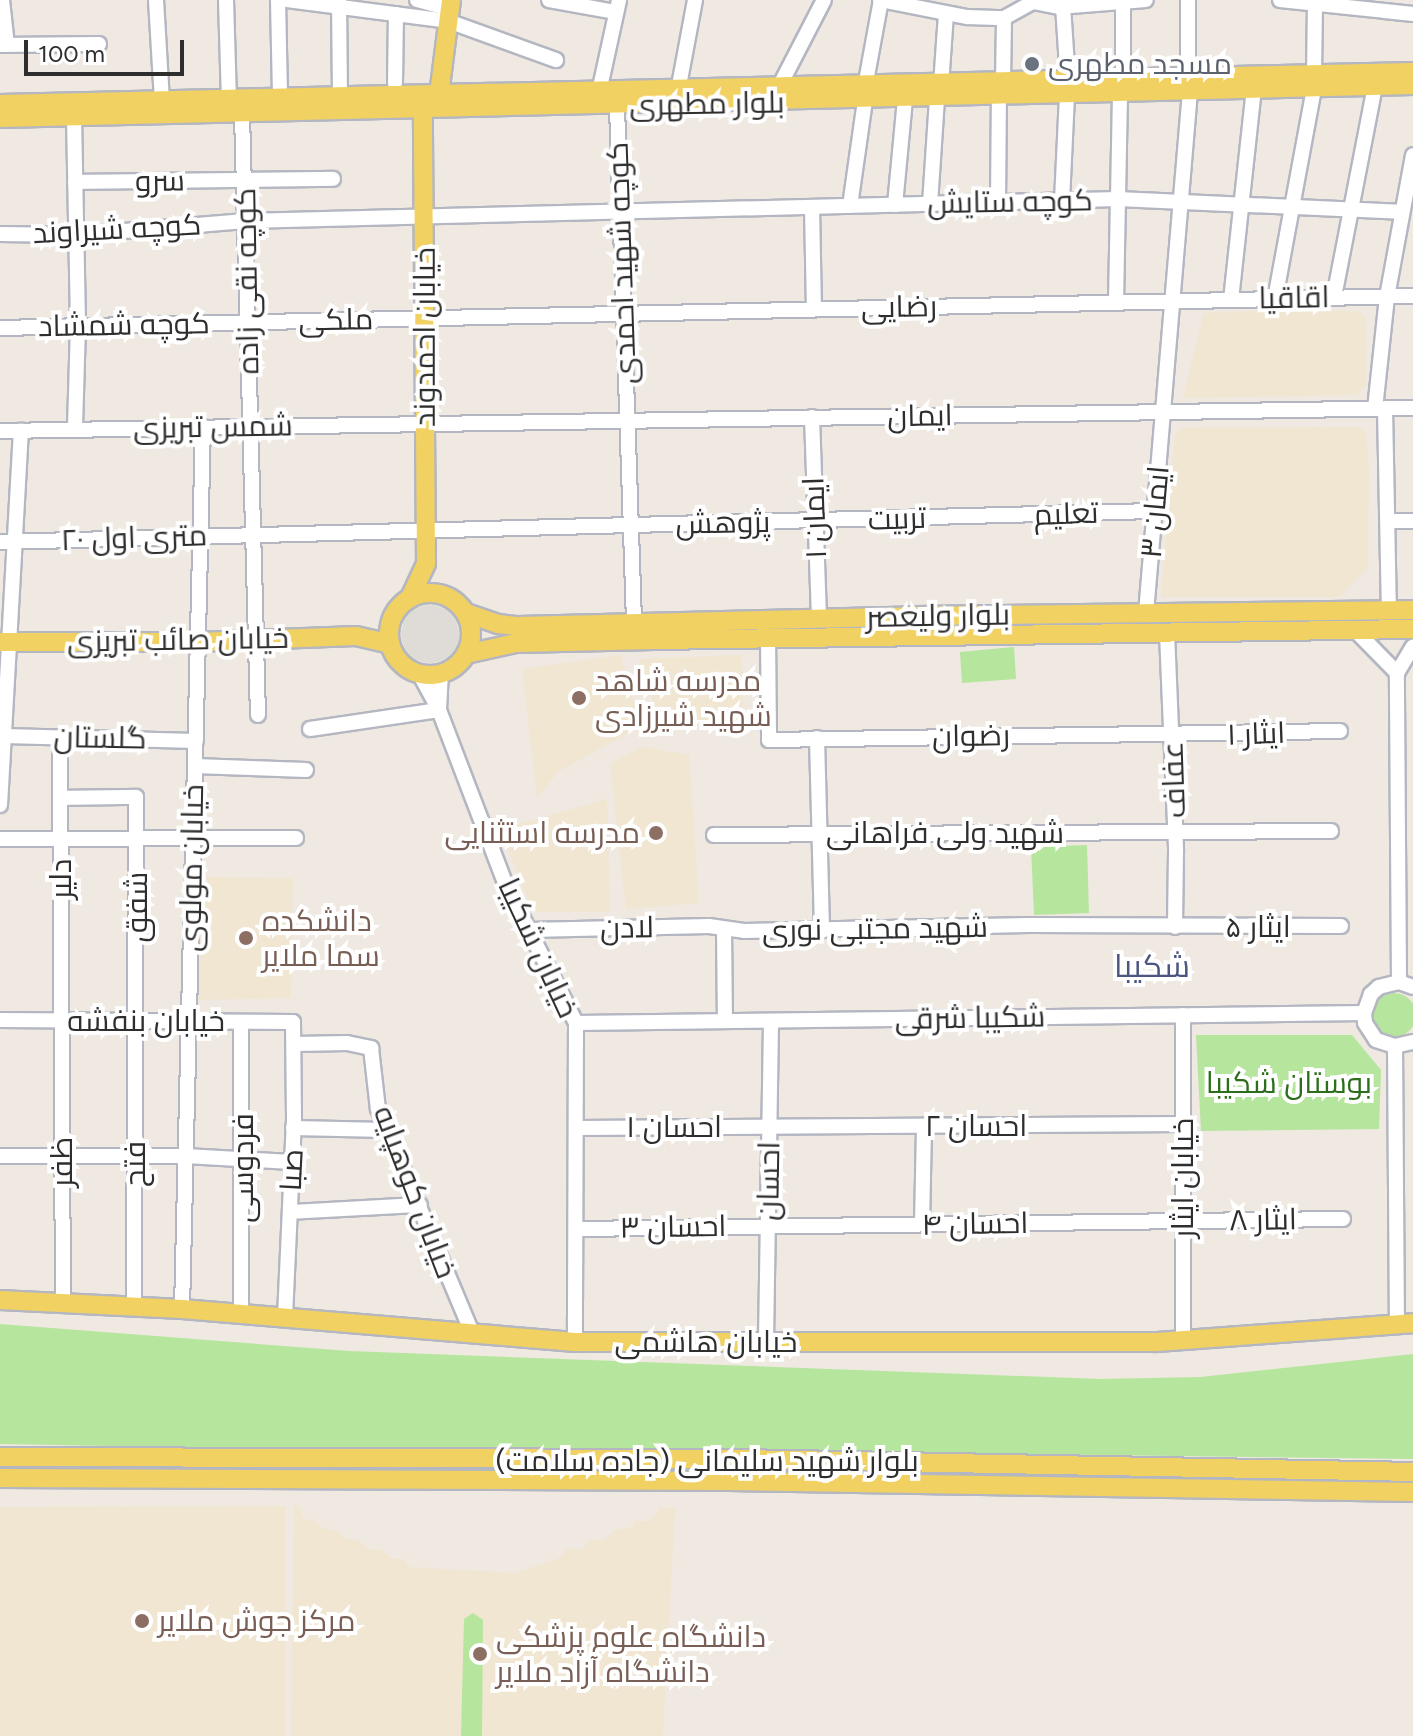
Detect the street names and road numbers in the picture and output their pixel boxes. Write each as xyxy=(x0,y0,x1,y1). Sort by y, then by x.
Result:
street label: بلوار مطهری xyxy=(629,85,785,123)
street label: کوچه شهید احمدی xyxy=(600,141,644,385)
street label: سرو xyxy=(135,163,185,199)
street label: کوچه ستایش xyxy=(927,183,1093,221)
street label: کوچه نقی زاده xyxy=(227,187,267,375)
street label: کوچه شیراوند xyxy=(32,207,202,251)
street label: خیابان احمدوند xyxy=(407,247,443,427)
street label: اقاقیا xyxy=(1258,279,1330,317)
street label: رضایی xyxy=(861,288,937,326)
street label: ملکی xyxy=(298,301,374,339)
street label: کوچه شمشاد xyxy=(38,306,210,344)
street label: ایمان xyxy=(887,397,953,435)
street label: شمس تبریزی xyxy=(133,408,293,446)
street label: ایمان ۳ xyxy=(1133,464,1177,560)
street label: ایمان ۱ xyxy=(796,476,834,560)
street label: تعلیم xyxy=(1033,495,1099,533)
street label: تربیت xyxy=(867,500,927,538)
street label: پژوهش xyxy=(675,504,771,542)
street label: ۲۰ متری اول xyxy=(60,517,208,559)
street label: بلوار ولیعصر xyxy=(866,597,1010,635)
street label: خیابان صائب تبریزی xyxy=(67,620,289,660)
street label: ایثار ۱ xyxy=(1226,715,1286,753)
street label: رضوان xyxy=(932,717,1010,755)
street label: گلستان xyxy=(53,719,147,757)
street label: عفاف xyxy=(1155,741,1193,819)
street label: خیابان مولوی xyxy=(173,784,211,952)
street label: شهید ولی فراهانی xyxy=(826,815,1064,851)
street label: دلیر xyxy=(43,859,79,899)
street label: شفق xyxy=(119,872,155,942)
street label: خیابان شکیبا xyxy=(490,873,586,1023)
street label: شهید مجتبی نوری xyxy=(762,909,988,949)
street label: ایثار ۵ xyxy=(1225,909,1291,945)
street label: لادن xyxy=(600,910,654,946)
street label: شکیبا شرقی xyxy=(894,999,1046,1037)
street label: خیابان بنفشه xyxy=(67,1003,225,1039)
street label: خیابان کوهپایه xyxy=(366,1101,464,1283)
street label: احسان ۲ xyxy=(925,1108,1027,1144)
street label: احسان ۱ xyxy=(626,1109,722,1145)
street label: فردوسی xyxy=(225,1113,261,1223)
street label: خیابان ایثار xyxy=(1165,1118,1201,1238)
street label: ظفر xyxy=(44,1137,80,1187)
street label: فتح xyxy=(117,1141,153,1187)
street label: احسان xyxy=(750,1141,788,1221)
street label: صبا xyxy=(273,1148,311,1192)
street label: ایثار ۸ xyxy=(1229,1201,1297,1239)
street label: احسان ۴ xyxy=(921,1205,1029,1243)
street label: احسان ۳ xyxy=(619,1208,727,1246)
street label: خیابان هاشمی xyxy=(615,1324,797,1360)
street label: بلوار شهید سلیمانی (جاده سلامت) xyxy=(495,1443,919,1479)

